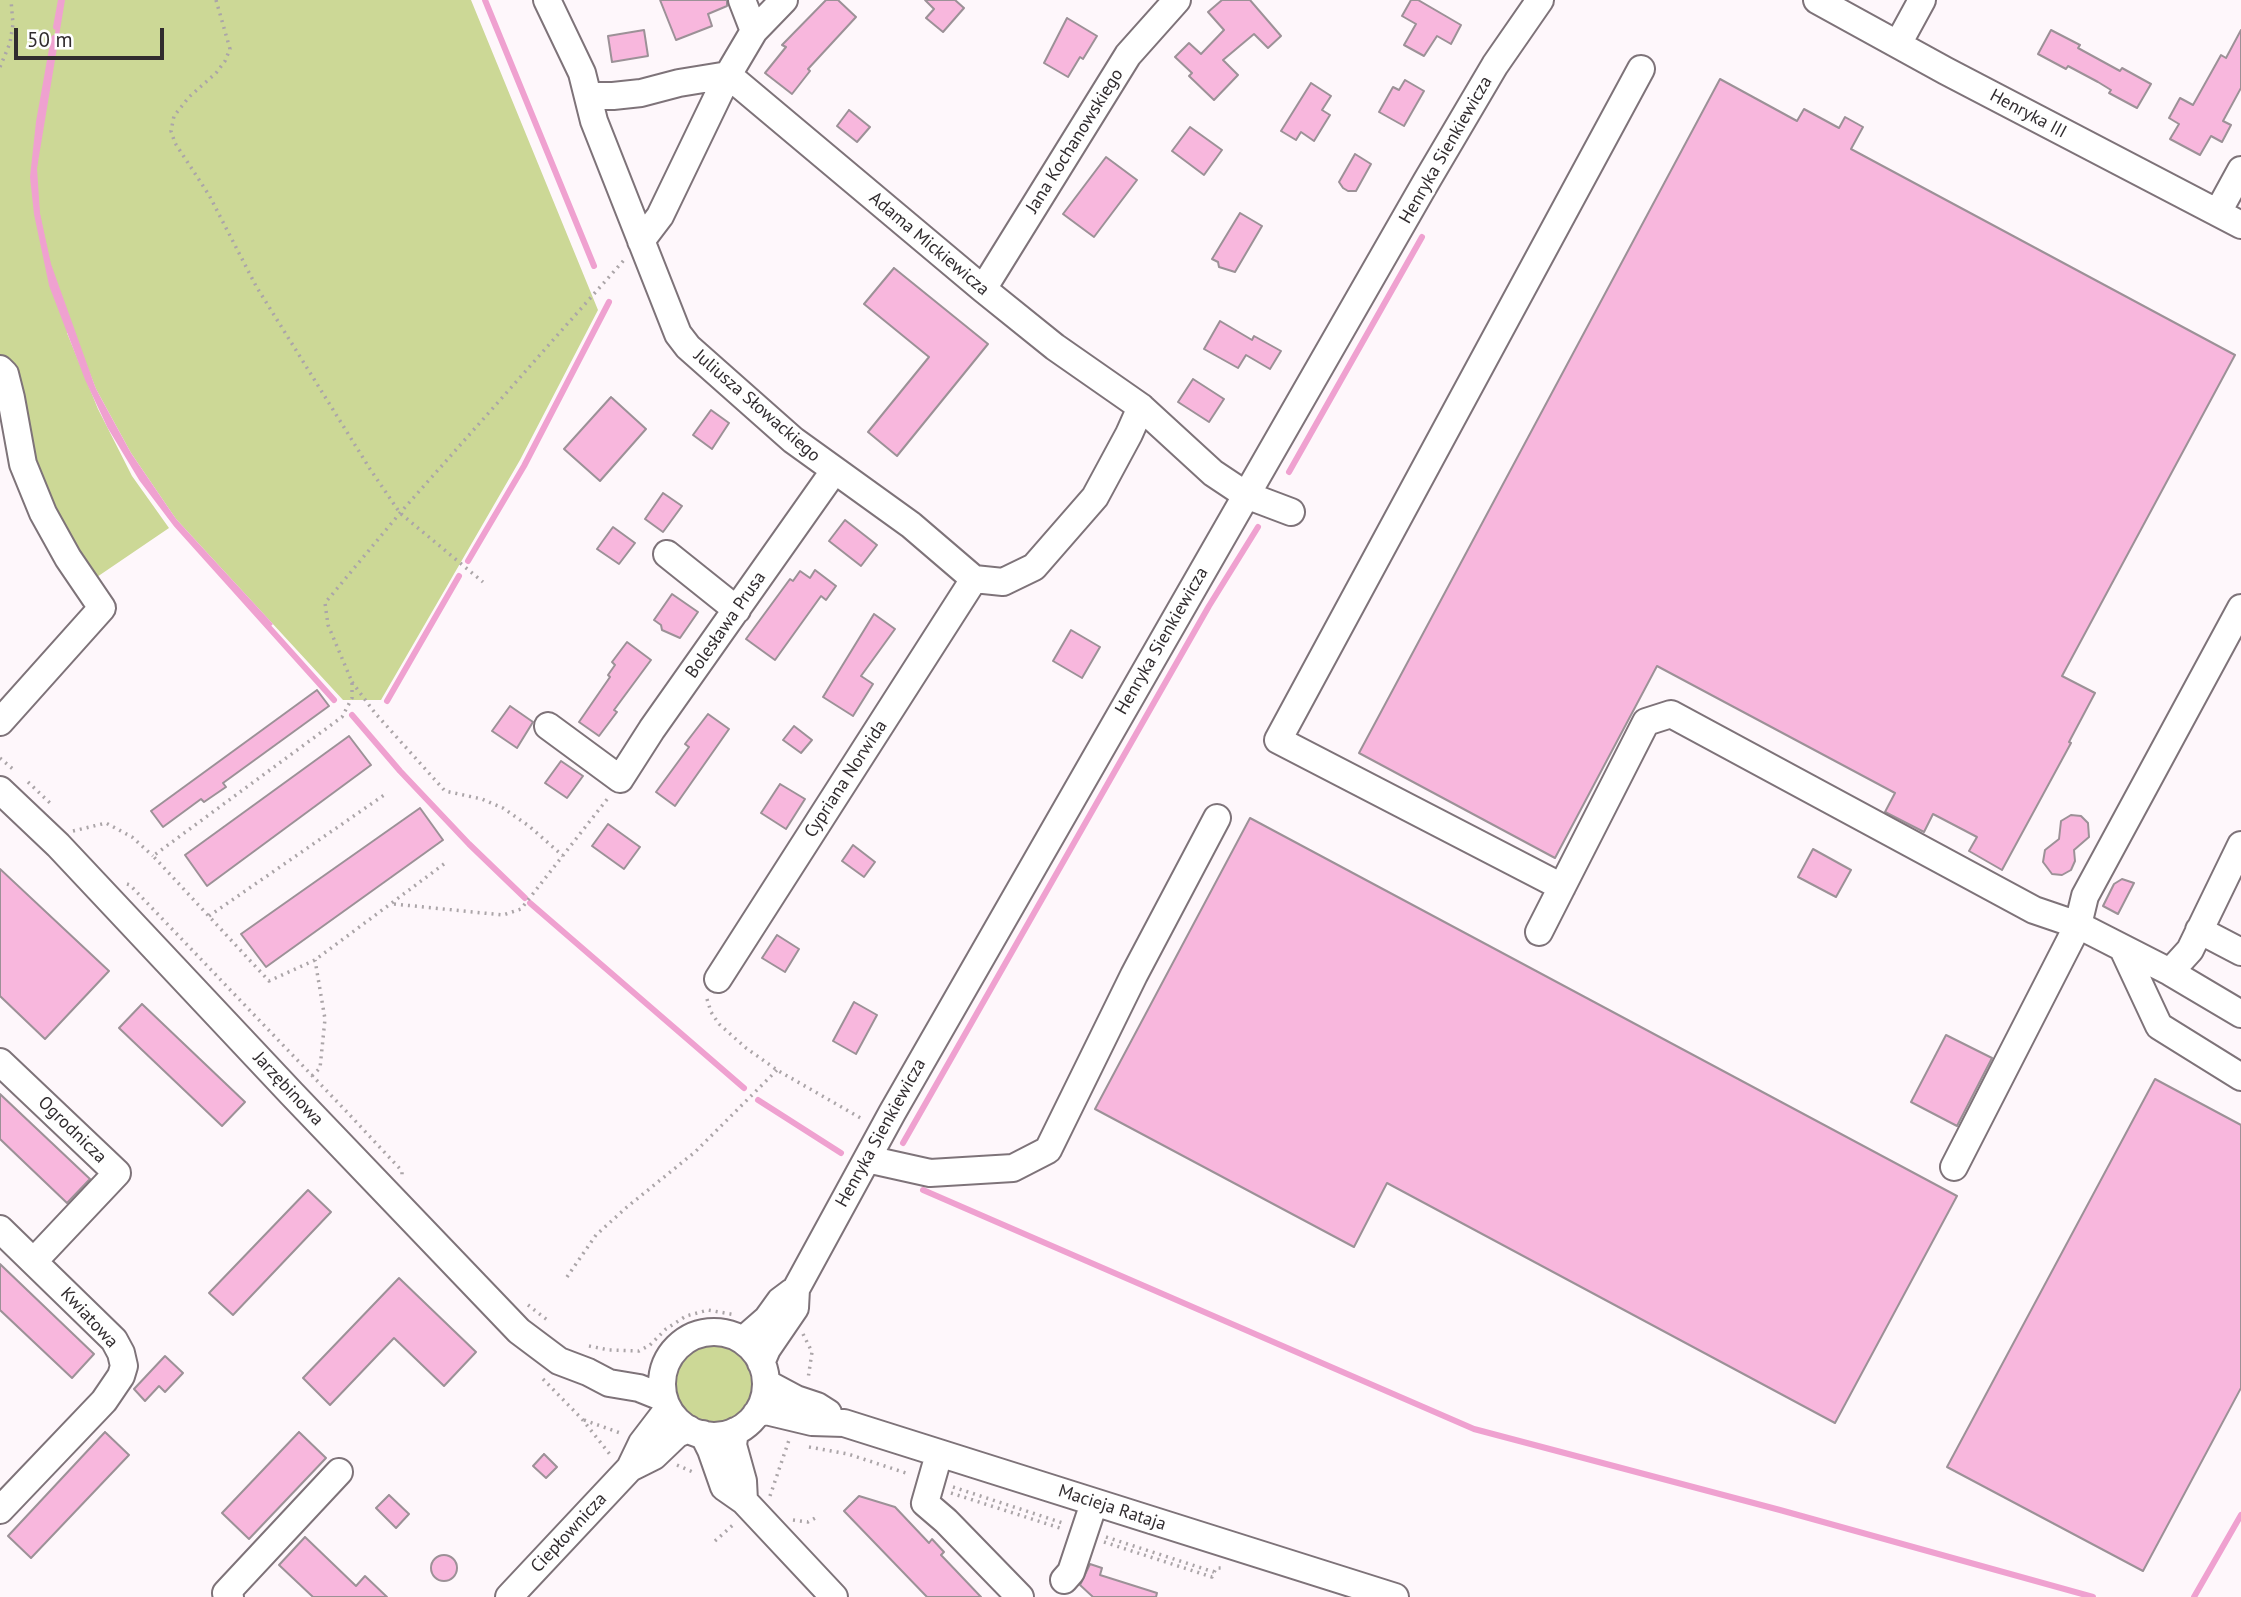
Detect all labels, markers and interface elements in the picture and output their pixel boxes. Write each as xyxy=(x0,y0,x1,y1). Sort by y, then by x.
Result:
scale bar xyxy=(18,14,168,58)
text: 50 m xyxy=(27,26,73,53)
street label: Jana Kochanowskiego xyxy=(1022,65,1128,217)
street label: Henryka Sienkiewicza xyxy=(1395,72,1497,228)
street label: Henryka III xyxy=(1986,85,2070,143)
street label: Adama Mickiewicza xyxy=(865,188,993,300)
street label: Juliusza Słowackiego xyxy=(689,345,825,467)
street label: Henryka Sienkiewicza xyxy=(1111,563,1213,719)
street label: Bolesława Prusa xyxy=(681,568,771,682)
street label: Cypriana Norwida xyxy=(800,716,892,842)
street label: Jarzębinowa xyxy=(248,1048,328,1130)
street label: Henryka Sienkiewicza xyxy=(831,1055,931,1211)
street label: Ogrodnicza xyxy=(33,1092,111,1168)
street label: Kwiatowa xyxy=(56,1283,122,1353)
street label: Macieja Rataja xyxy=(1055,1480,1169,1536)
street label: Ciepłownicza xyxy=(527,1489,611,1577)

